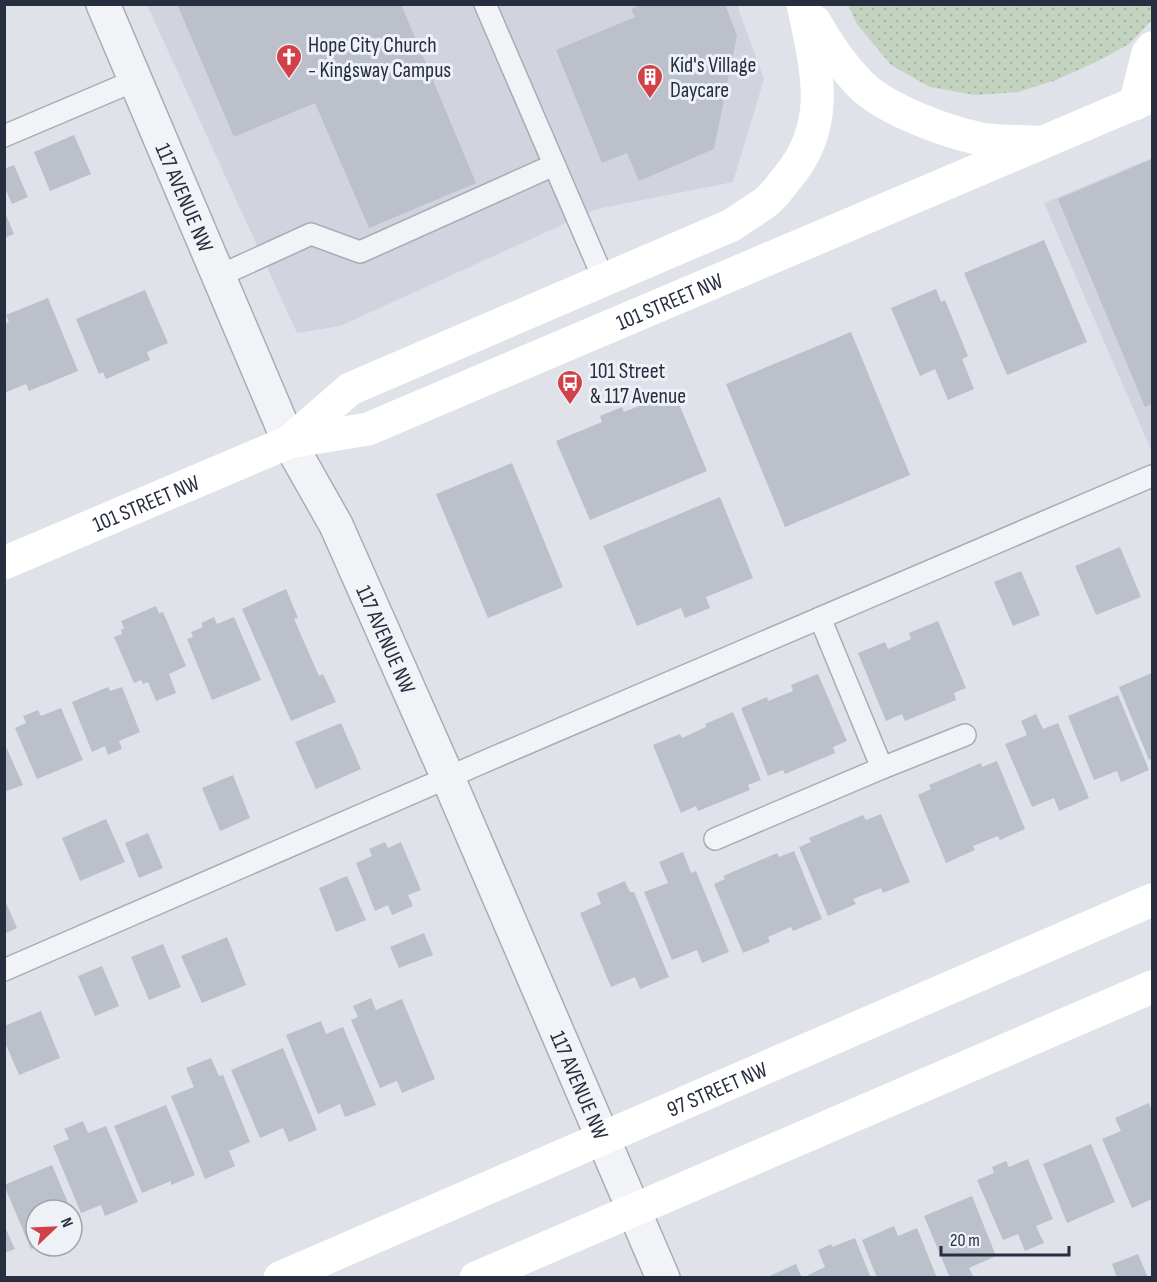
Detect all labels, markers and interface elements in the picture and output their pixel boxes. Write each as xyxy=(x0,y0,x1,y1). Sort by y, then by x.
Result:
place label: Hope City Church - Kingsway Campus xyxy=(308,32,451,84)
church icon: Hope City Church - Kingsway Campus xyxy=(274,42,304,80)
place label: Kid's Village Daycare xyxy=(670,52,756,104)
building icon: Kid's Village Daycare xyxy=(635,62,665,100)
street label: 117 AVENUE NW xyxy=(149,139,219,256)
street label: 101 STREET NW xyxy=(612,268,727,337)
place label: 101 Street & 117 Avenue xyxy=(590,358,686,410)
bus stop icon: 101 Street & 117 Avenue xyxy=(555,368,585,406)
street label: 101 STREET NW xyxy=(89,470,204,539)
street label: 117 AVENUE NW xyxy=(349,581,421,698)
street label: 117 AVENUE NW xyxy=(543,1027,614,1144)
street label: 97 STREET NW xyxy=(663,1056,772,1124)
north arrow xyxy=(24,1198,84,1258)
text: N xyxy=(56,1215,77,1230)
scale bar xyxy=(941,1219,1068,1257)
text: 20 m xyxy=(950,1230,980,1251)

